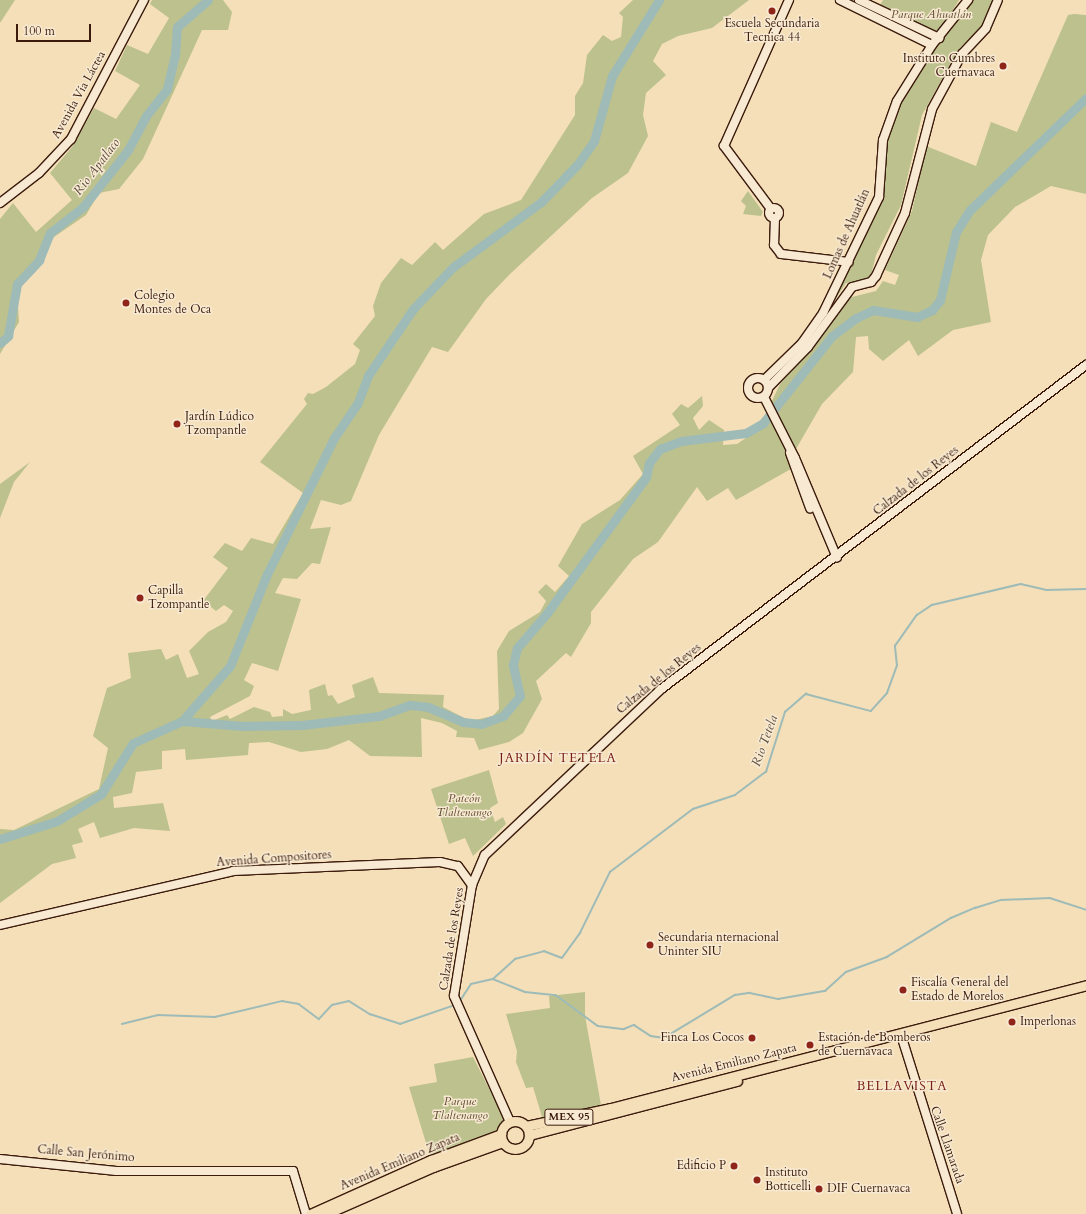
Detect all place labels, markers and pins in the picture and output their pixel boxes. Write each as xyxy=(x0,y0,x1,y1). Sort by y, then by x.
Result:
marker: Escuela Secundaria Tecnica 44 xyxy=(767,6,777,16)
place label: Escuela Secundaria Tecnica 44 xyxy=(724,17,820,45)
place label: Instituto Cumbres Cuernavaca xyxy=(903,52,995,80)
marker: Instituto Cumbres Cuernavaca xyxy=(998,61,1008,71)
place label: Colegio Montes de Oca xyxy=(134,289,211,317)
marker: Colegio Montes de Oca xyxy=(121,298,131,308)
place label: Jardín Lúdico Tzompantle xyxy=(185,410,254,438)
marker: Jardín Lúdico Tzompantle xyxy=(172,419,182,429)
place label: Capilla Tzompantle xyxy=(148,584,209,612)
marker: Capilla Tzompantle xyxy=(135,593,145,603)
place label: Secundaria nternacional Uninter SIU xyxy=(658,931,779,959)
marker: Secundaria nternacional Uninter SIU xyxy=(645,940,655,950)
place label: Fiscalía General del Estado de Morelos xyxy=(911,976,1009,1004)
marker: Fiscalía General del Estado de Morelos xyxy=(898,985,908,995)
place label: Imperlonas xyxy=(1020,1015,1076,1029)
marker: Imperlonas xyxy=(1007,1017,1017,1027)
place label: Finca Los Cocos xyxy=(660,1031,744,1045)
place label: Estación de Bomberos de Cuernavaca xyxy=(818,1031,930,1059)
marker: Finca Los Cocos xyxy=(747,1033,757,1043)
marker: Estación de Bomberos de Cuernavaca xyxy=(805,1040,815,1050)
place label: Edificio P xyxy=(676,1159,726,1173)
marker: Edificio P xyxy=(729,1161,739,1171)
place label: Instituto Botticelli xyxy=(765,1166,811,1194)
marker: Instituto Botticelli xyxy=(752,1175,762,1185)
place label: DIF Cuernavaca xyxy=(827,1182,910,1196)
marker: DIF Cuernavaca xyxy=(814,1184,824,1194)

